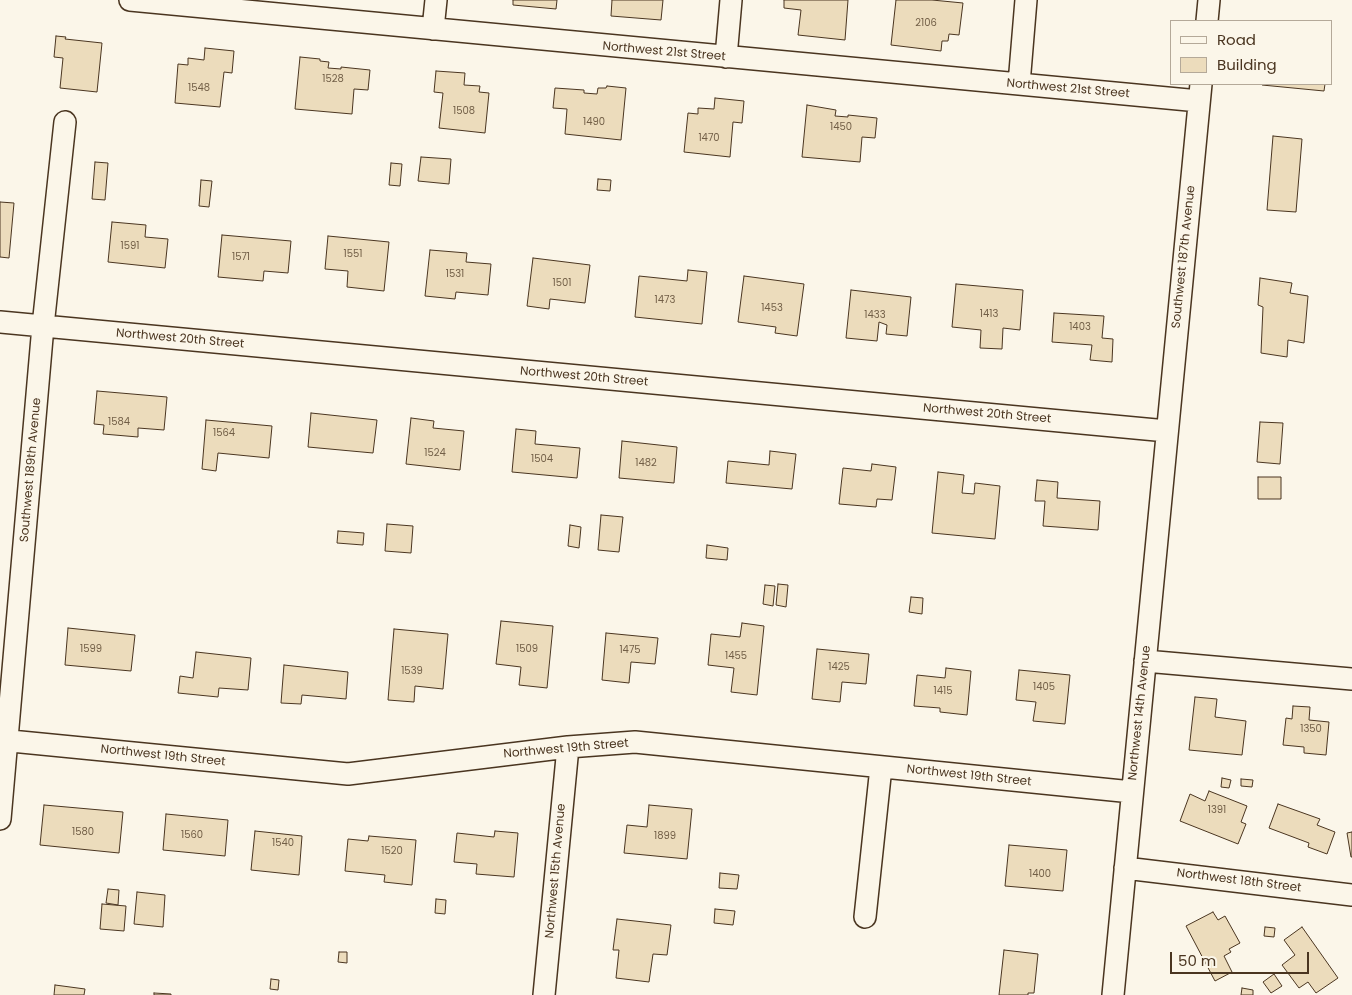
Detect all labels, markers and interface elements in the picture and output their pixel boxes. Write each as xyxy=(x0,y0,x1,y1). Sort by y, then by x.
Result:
house number: 2106 xyxy=(915,17,937,29)
legend xyxy=(1170,20,1332,85)
text: Road xyxy=(1217,29,1256,50)
street label: Northwest 21st Street xyxy=(602,39,726,65)
text: Building xyxy=(1217,54,1277,75)
house number: 1528 xyxy=(322,73,344,85)
street label: Northwest 21st Street xyxy=(1006,76,1130,102)
house number: 1548 xyxy=(188,82,210,94)
house number: 1508 xyxy=(453,105,475,117)
house number: 1490 xyxy=(583,116,605,128)
house number: 1450 xyxy=(830,121,852,133)
house number: 1470 xyxy=(698,132,720,144)
street label: Southwest 187th Avenue xyxy=(1169,185,1199,329)
house number: 1591 xyxy=(121,240,139,252)
house number: 1551 xyxy=(344,248,362,260)
house number: 1571 xyxy=(232,251,250,263)
house number: 1531 xyxy=(446,268,464,280)
house number: 1501 xyxy=(553,277,571,289)
house number: 1473 xyxy=(655,294,675,306)
house number: 1453 xyxy=(761,302,783,314)
house number: 1413 xyxy=(980,308,998,320)
house number: 1433 xyxy=(864,309,886,321)
house number: 1403 xyxy=(1069,321,1091,333)
street label: Northwest 20th Street xyxy=(115,326,245,352)
street label: Northwest 20th Street xyxy=(519,364,649,390)
street label: Southwest 189th Avenue xyxy=(18,397,44,543)
street label: Northwest 20th Street xyxy=(922,401,1052,427)
house number: 1584 xyxy=(108,416,130,428)
house number: 1564 xyxy=(213,427,235,439)
house number: 1524 xyxy=(424,447,446,459)
house number: 1504 xyxy=(531,453,553,465)
house number: 1482 xyxy=(635,457,657,469)
house number: 1599 xyxy=(80,643,102,655)
house number: 1509 xyxy=(516,643,538,655)
house number: 1475 xyxy=(619,644,641,656)
street label: Northwest 14th Avenue xyxy=(1126,645,1154,781)
house number: 1455 xyxy=(725,650,747,662)
house number: 1425 xyxy=(828,661,850,673)
house number: 1539 xyxy=(401,665,423,677)
house number: 1405 xyxy=(1033,681,1055,693)
house number: 1415 xyxy=(934,685,952,697)
house number: 1350 xyxy=(1300,723,1322,735)
street label: Northwest 19th Street xyxy=(503,736,629,762)
street label: Northwest 19th Street xyxy=(100,742,226,770)
street label: Northwest 19th Street xyxy=(906,762,1032,790)
street label: Northwest 15th Avenue xyxy=(543,803,569,939)
house number: 1391 xyxy=(1208,804,1226,816)
house number: 1580 xyxy=(72,826,94,838)
house number: 1560 xyxy=(181,829,203,841)
house number: 1899 xyxy=(654,830,676,842)
house number: 1540 xyxy=(272,837,294,849)
house number: 1520 xyxy=(381,845,403,857)
street label: Northwest 18th Street xyxy=(1176,866,1302,896)
house number: 1400 xyxy=(1029,868,1051,880)
scale bar xyxy=(1172,942,1311,974)
text: 50 m xyxy=(1178,950,1216,971)

